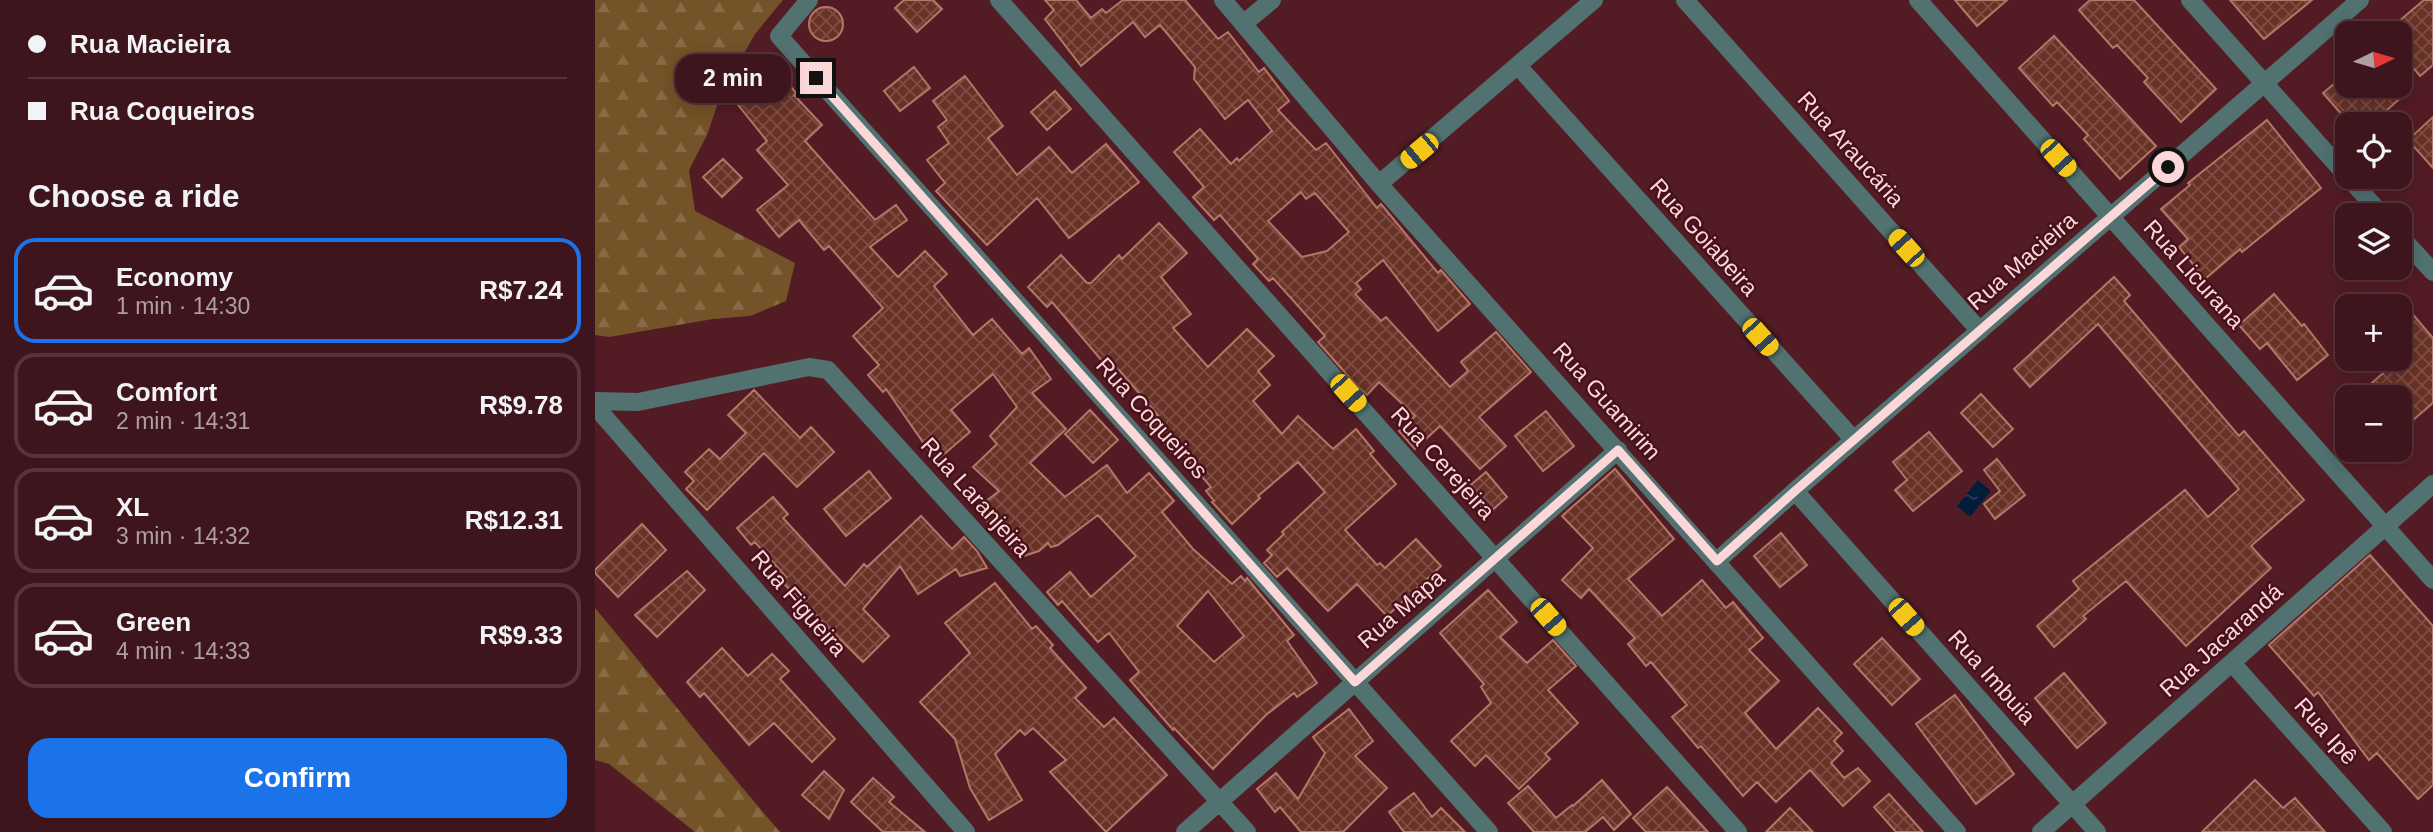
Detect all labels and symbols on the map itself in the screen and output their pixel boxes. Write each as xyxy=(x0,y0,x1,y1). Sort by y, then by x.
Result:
north arrow xyxy=(2335,21,2411,98)
callout: 2 min xyxy=(676,54,791,102)
route end xyxy=(800,62,832,94)
street label: Rua Araucária xyxy=(1793,86,1910,212)
car xyxy=(1397,129,1442,173)
car xyxy=(2037,135,2080,181)
route start xyxy=(2152,151,2184,183)
street label: Rua Goiabeira xyxy=(1645,173,1763,301)
street label: Rua Macieira xyxy=(1962,207,2082,315)
street label: Rua Licurana xyxy=(2139,214,2250,334)
car xyxy=(1885,225,1928,271)
car xyxy=(1739,314,1782,360)
street label: Rua Guamirim xyxy=(1548,337,1666,465)
street label: Rua Coqueiros xyxy=(1091,352,1213,484)
car xyxy=(1327,370,1370,416)
street label: Rua Cerejeira xyxy=(1386,402,1500,525)
street label: Rua Laranjeira xyxy=(916,432,1036,562)
street label: Rua Figueira xyxy=(746,545,852,661)
street label: Rua Mapa xyxy=(1352,564,1450,654)
street label: Rua Jacarandá xyxy=(2154,578,2288,702)
car xyxy=(1527,594,1570,640)
car xyxy=(1885,594,1928,640)
street label: Rua Imbuia xyxy=(1943,625,2041,730)
street label: Rua Ipê xyxy=(2289,692,2363,770)

